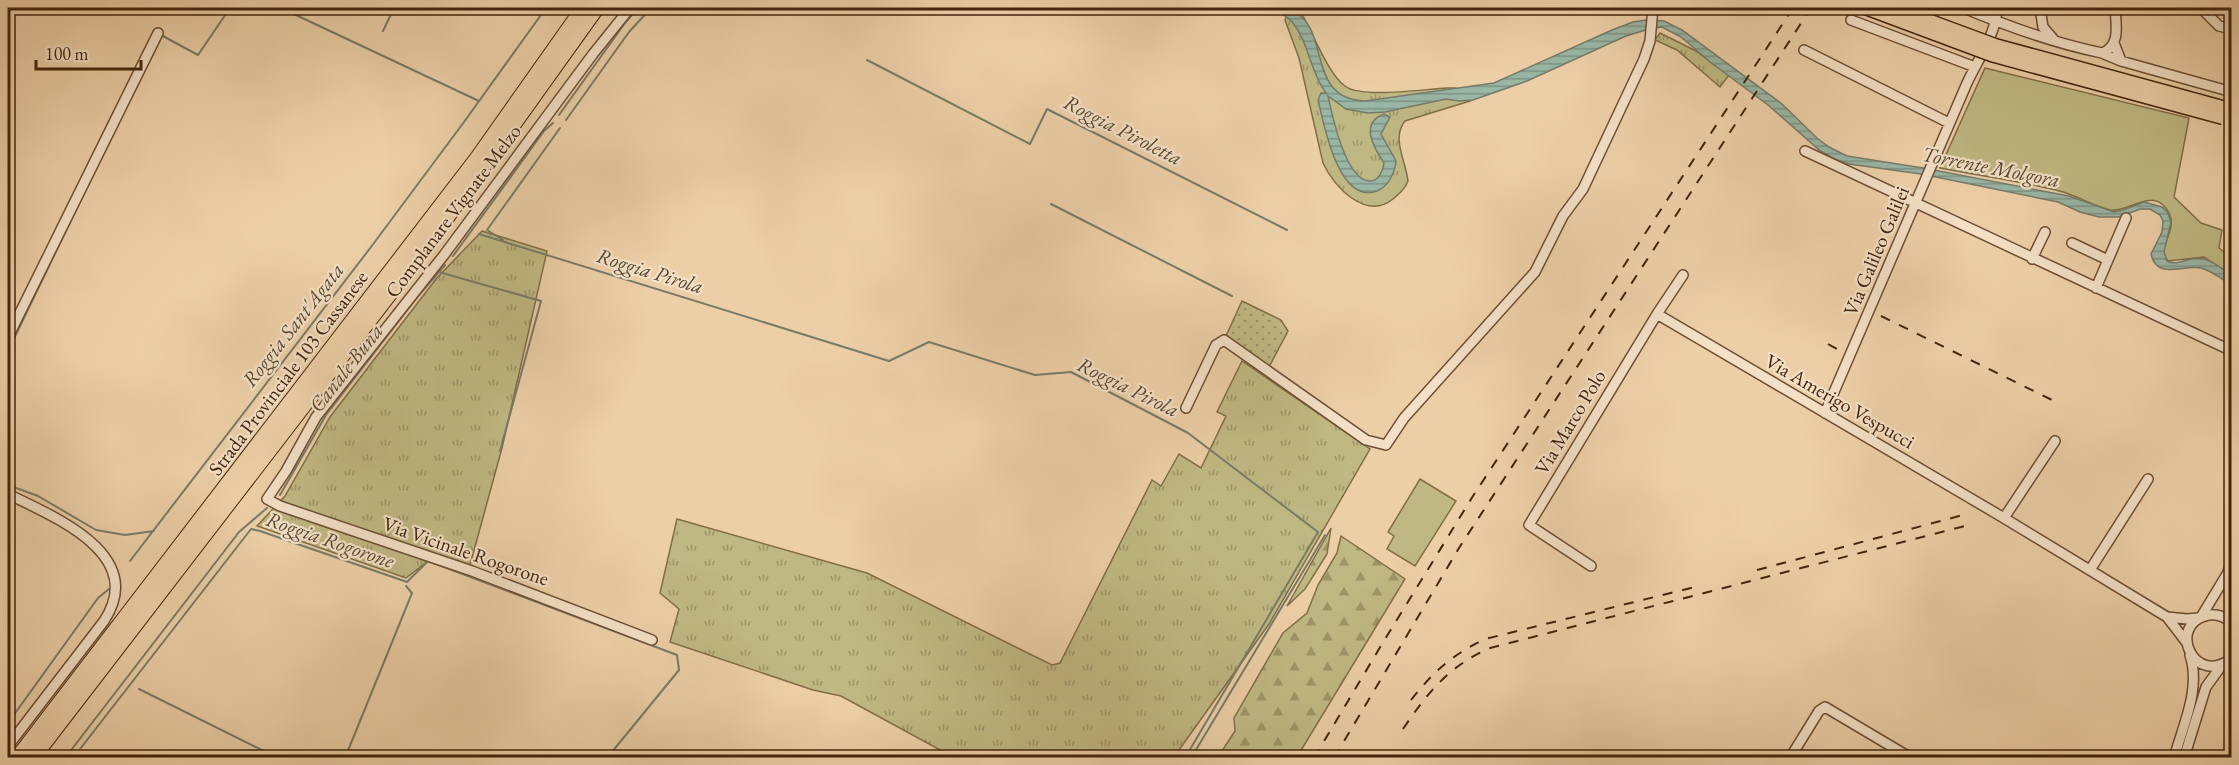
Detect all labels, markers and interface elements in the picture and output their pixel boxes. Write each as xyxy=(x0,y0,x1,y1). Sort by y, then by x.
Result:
scale bar xyxy=(36,33,141,71)
text: 100 m xyxy=(45,42,89,65)
water label: Roggia Piroletta xyxy=(1059,88,1187,171)
street label: Complanare Vignate Melzo xyxy=(379,119,527,303)
water label: Torrente Molgora xyxy=(1920,140,2062,193)
street label: Via Galileo Galilei xyxy=(1837,182,1915,320)
water label: Roggia Pirola xyxy=(594,242,707,300)
water label: Roggia Sant'Agata xyxy=(236,257,350,392)
street label: Strada Provinciale 103 Cassanese xyxy=(202,265,374,481)
water label: Canale Buna xyxy=(303,318,389,417)
street label: Via Amerigo Vespucci xyxy=(1760,348,1920,454)
water label: Roggia Pirola xyxy=(1073,350,1184,423)
street label: Via Marco Polo xyxy=(1528,365,1612,479)
water label: Roggia Rogorone xyxy=(263,505,399,574)
street label: Via Vicinale Rogorone xyxy=(380,510,553,592)

